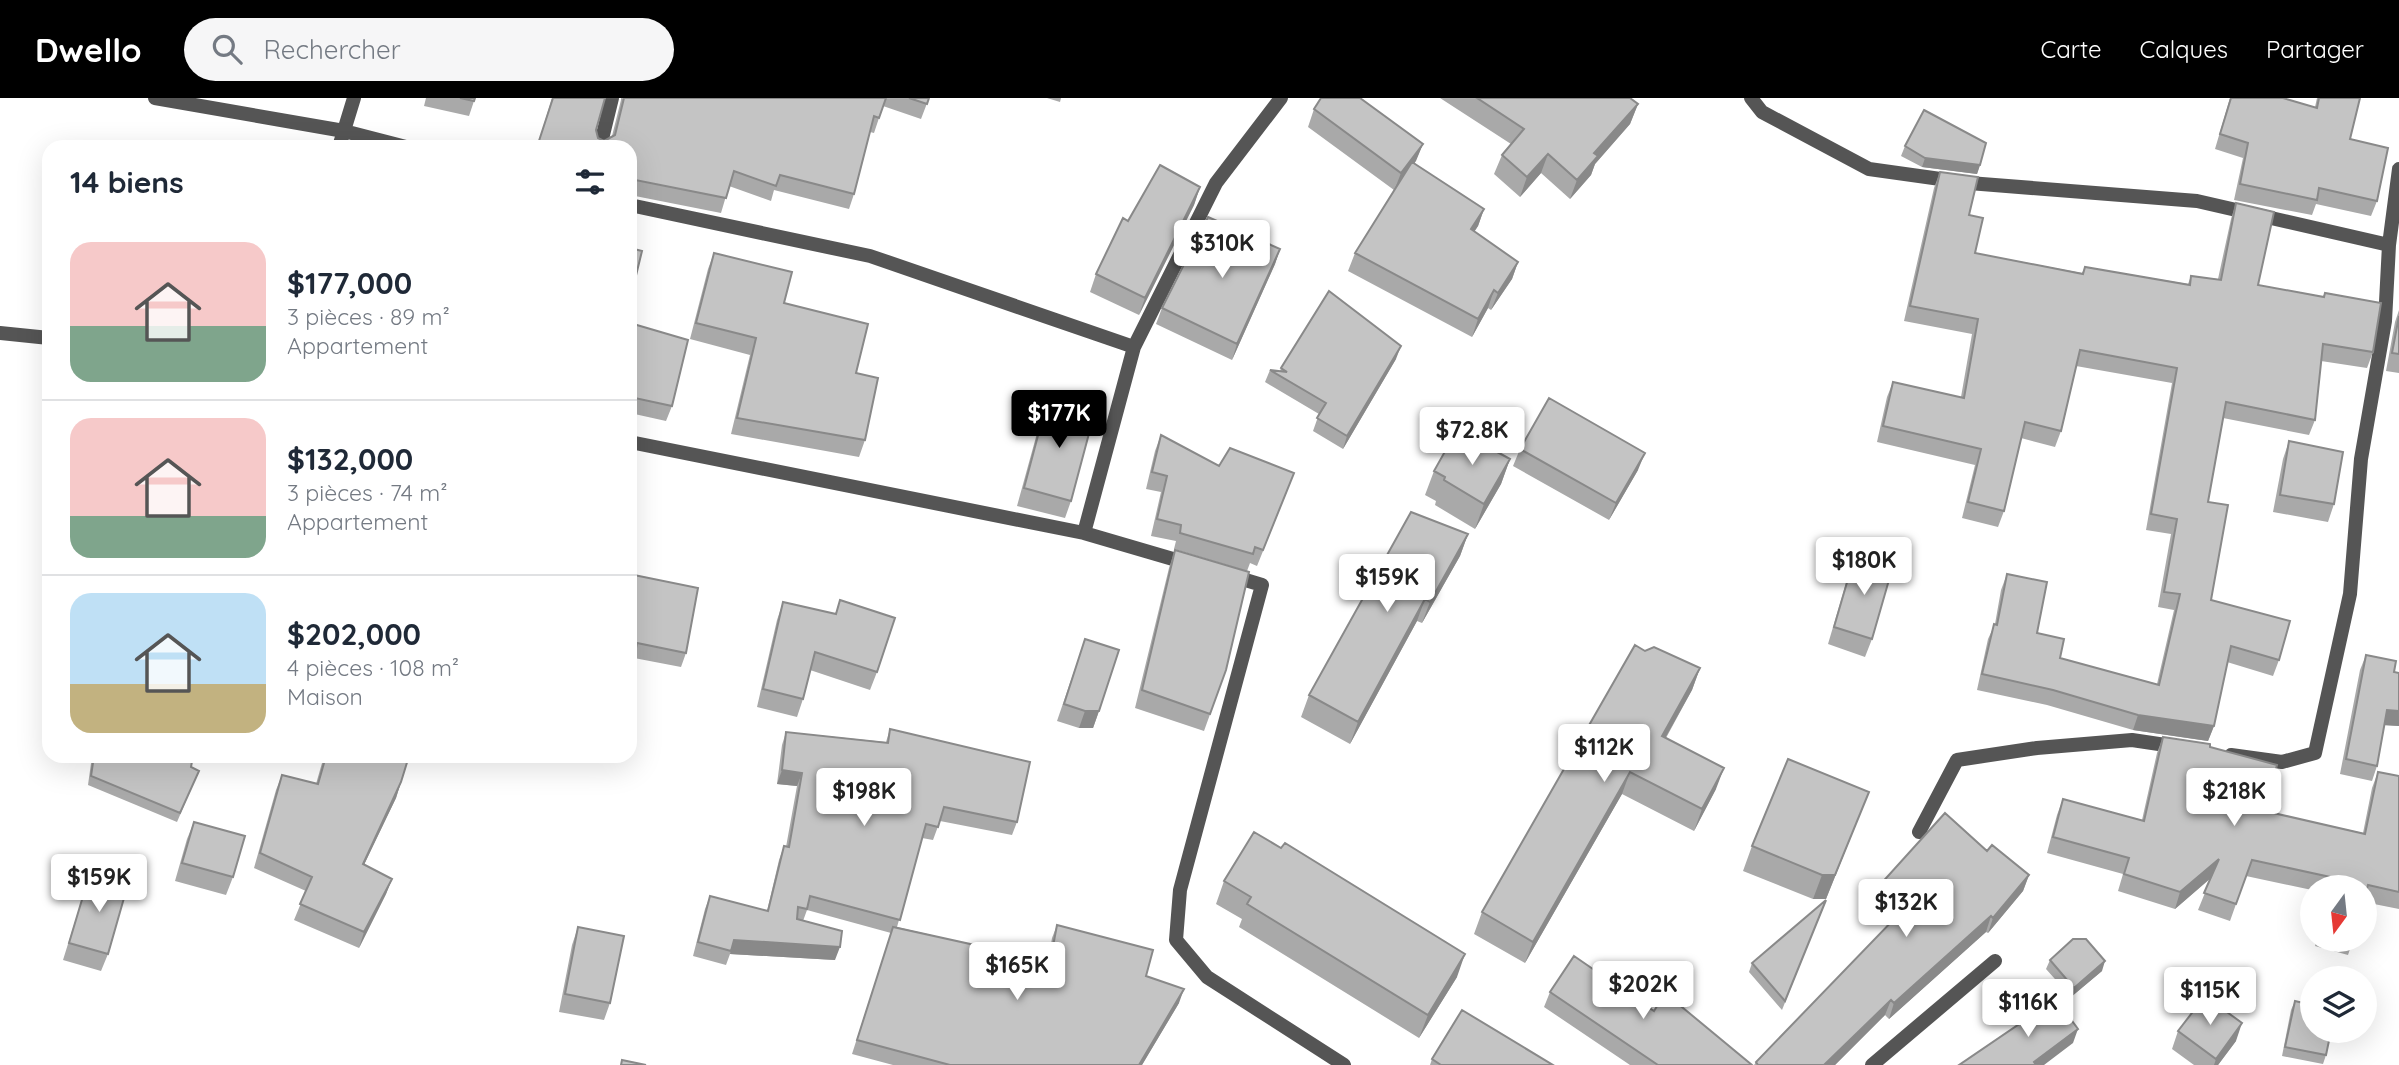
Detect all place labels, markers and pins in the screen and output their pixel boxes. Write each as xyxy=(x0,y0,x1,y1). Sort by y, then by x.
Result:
pin: $310K xyxy=(1173,220,1271,280)
pin: $177K xyxy=(1010,390,1108,450)
pin: $72.8K xyxy=(1415,408,1529,467)
pin: $180K xyxy=(1815,538,1913,597)
pin: $159K xyxy=(1338,554,1436,614)
pin: $112K xyxy=(1555,724,1653,784)
pin: $198K xyxy=(815,768,913,828)
pin: $218K xyxy=(2185,768,2283,828)
pin: $159K xyxy=(50,854,148,914)
pin: $132K xyxy=(1857,880,1955,939)
pin: $165K xyxy=(968,942,1066,1002)
pin: $202K xyxy=(1594,962,1692,1021)
pin: $115K xyxy=(2161,968,2259,1027)
pin: $116K xyxy=(1979,979,2077,1039)

